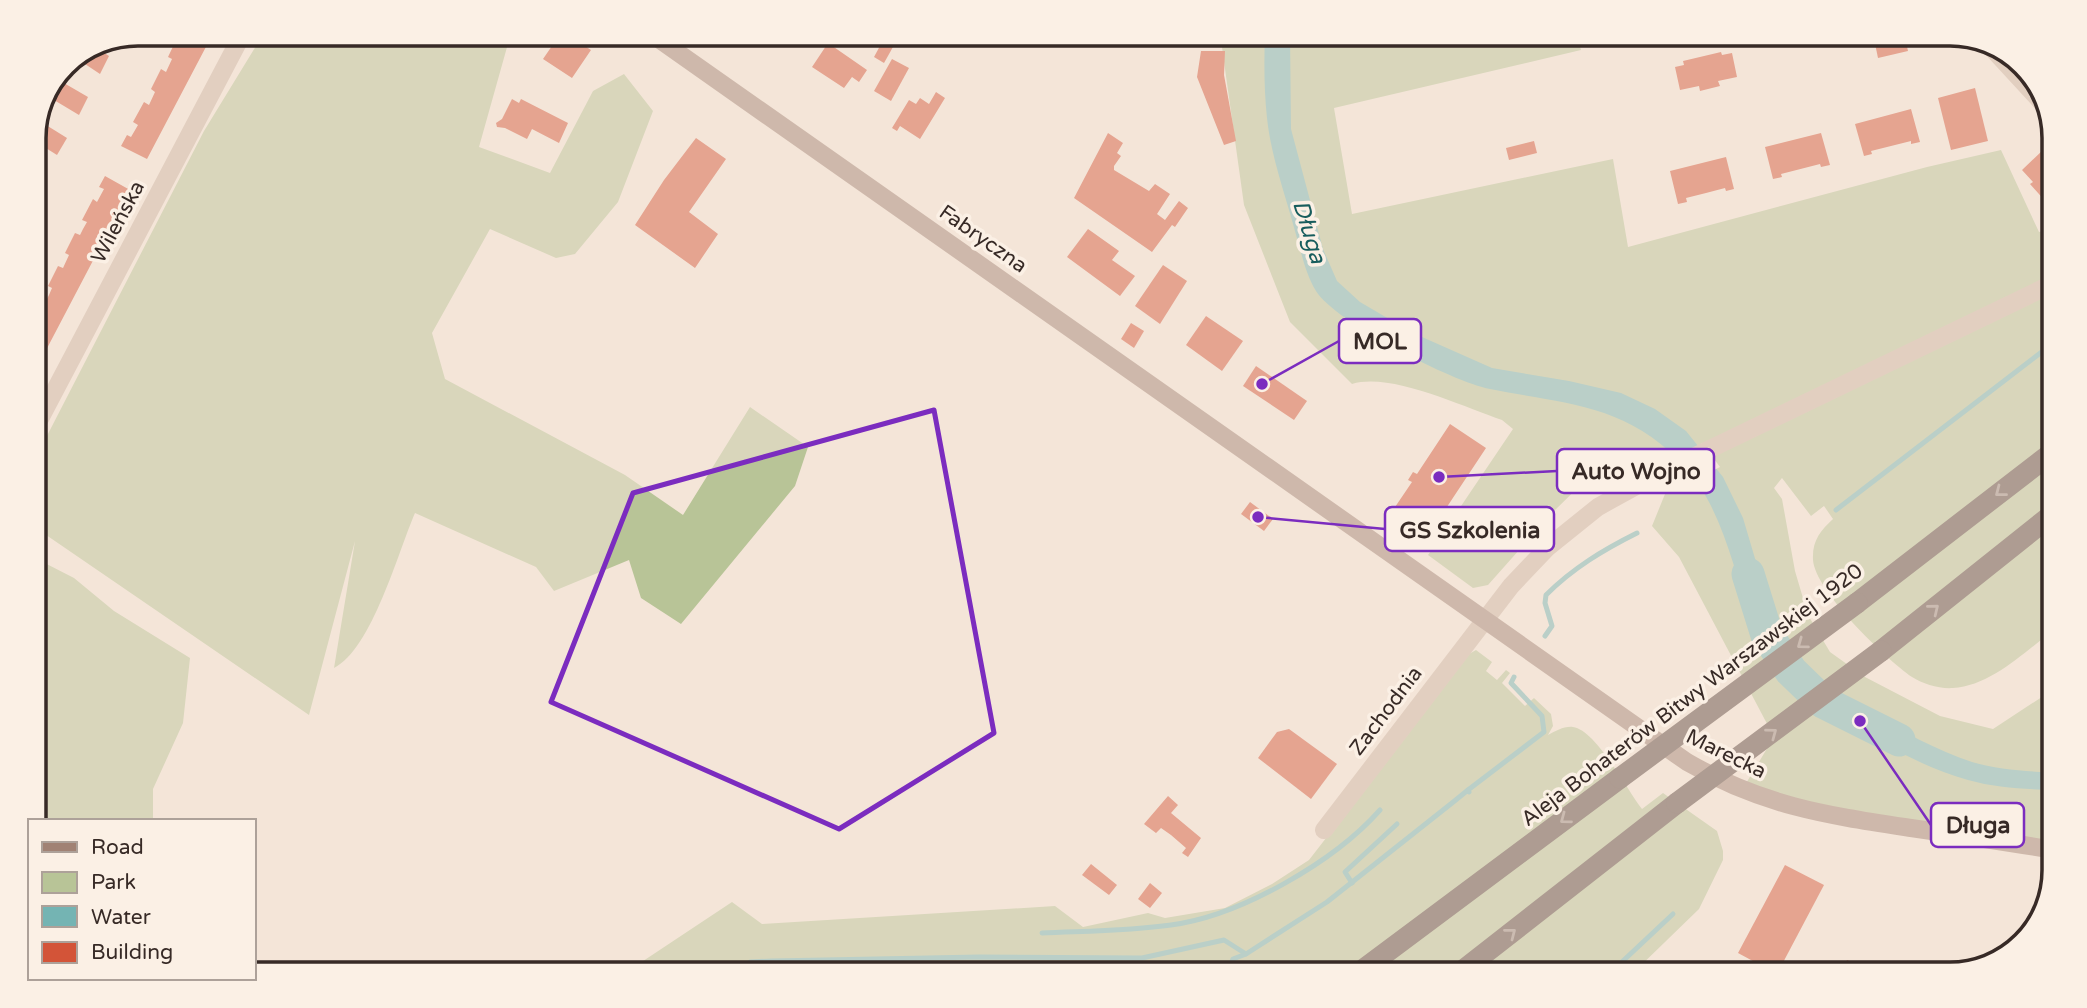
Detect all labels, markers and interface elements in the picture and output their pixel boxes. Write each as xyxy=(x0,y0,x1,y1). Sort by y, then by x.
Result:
street label: Wileńska xyxy=(86,177,150,267)
water label: Długa xyxy=(1286,197,1332,268)
street label: Fabryczna xyxy=(934,200,1032,278)
callout: MOL xyxy=(1339,319,1421,363)
text: MOL xyxy=(1353,328,1408,356)
callout: Auto Wojno xyxy=(1557,449,1714,493)
text: Auto Wojno xyxy=(1571,458,1701,486)
one-way arrow xyxy=(1995,484,2007,497)
callout: GS Szkolenia xyxy=(1385,507,1554,551)
text: GS Szkolenia xyxy=(1400,517,1540,545)
street label: Aleja Bohaterów Bitwy Warszawskiej 1920 xyxy=(1516,558,1868,832)
one-way arrow xyxy=(1926,604,1939,617)
one-way arrow xyxy=(1797,635,1810,648)
street label: Zachodnia xyxy=(1344,662,1428,760)
street label: Marecka xyxy=(1682,724,1770,784)
one-way arrow xyxy=(1764,728,1776,741)
callout: Długa xyxy=(1931,803,2024,847)
one-way arrow xyxy=(1561,811,1573,823)
text: Długa xyxy=(1946,812,2010,840)
legend xyxy=(28,819,256,980)
text: Road xyxy=(91,835,144,860)
text: Park xyxy=(91,870,136,895)
text: Water xyxy=(91,905,151,930)
one-way arrow xyxy=(1503,928,1515,941)
text: Building xyxy=(91,940,173,965)

